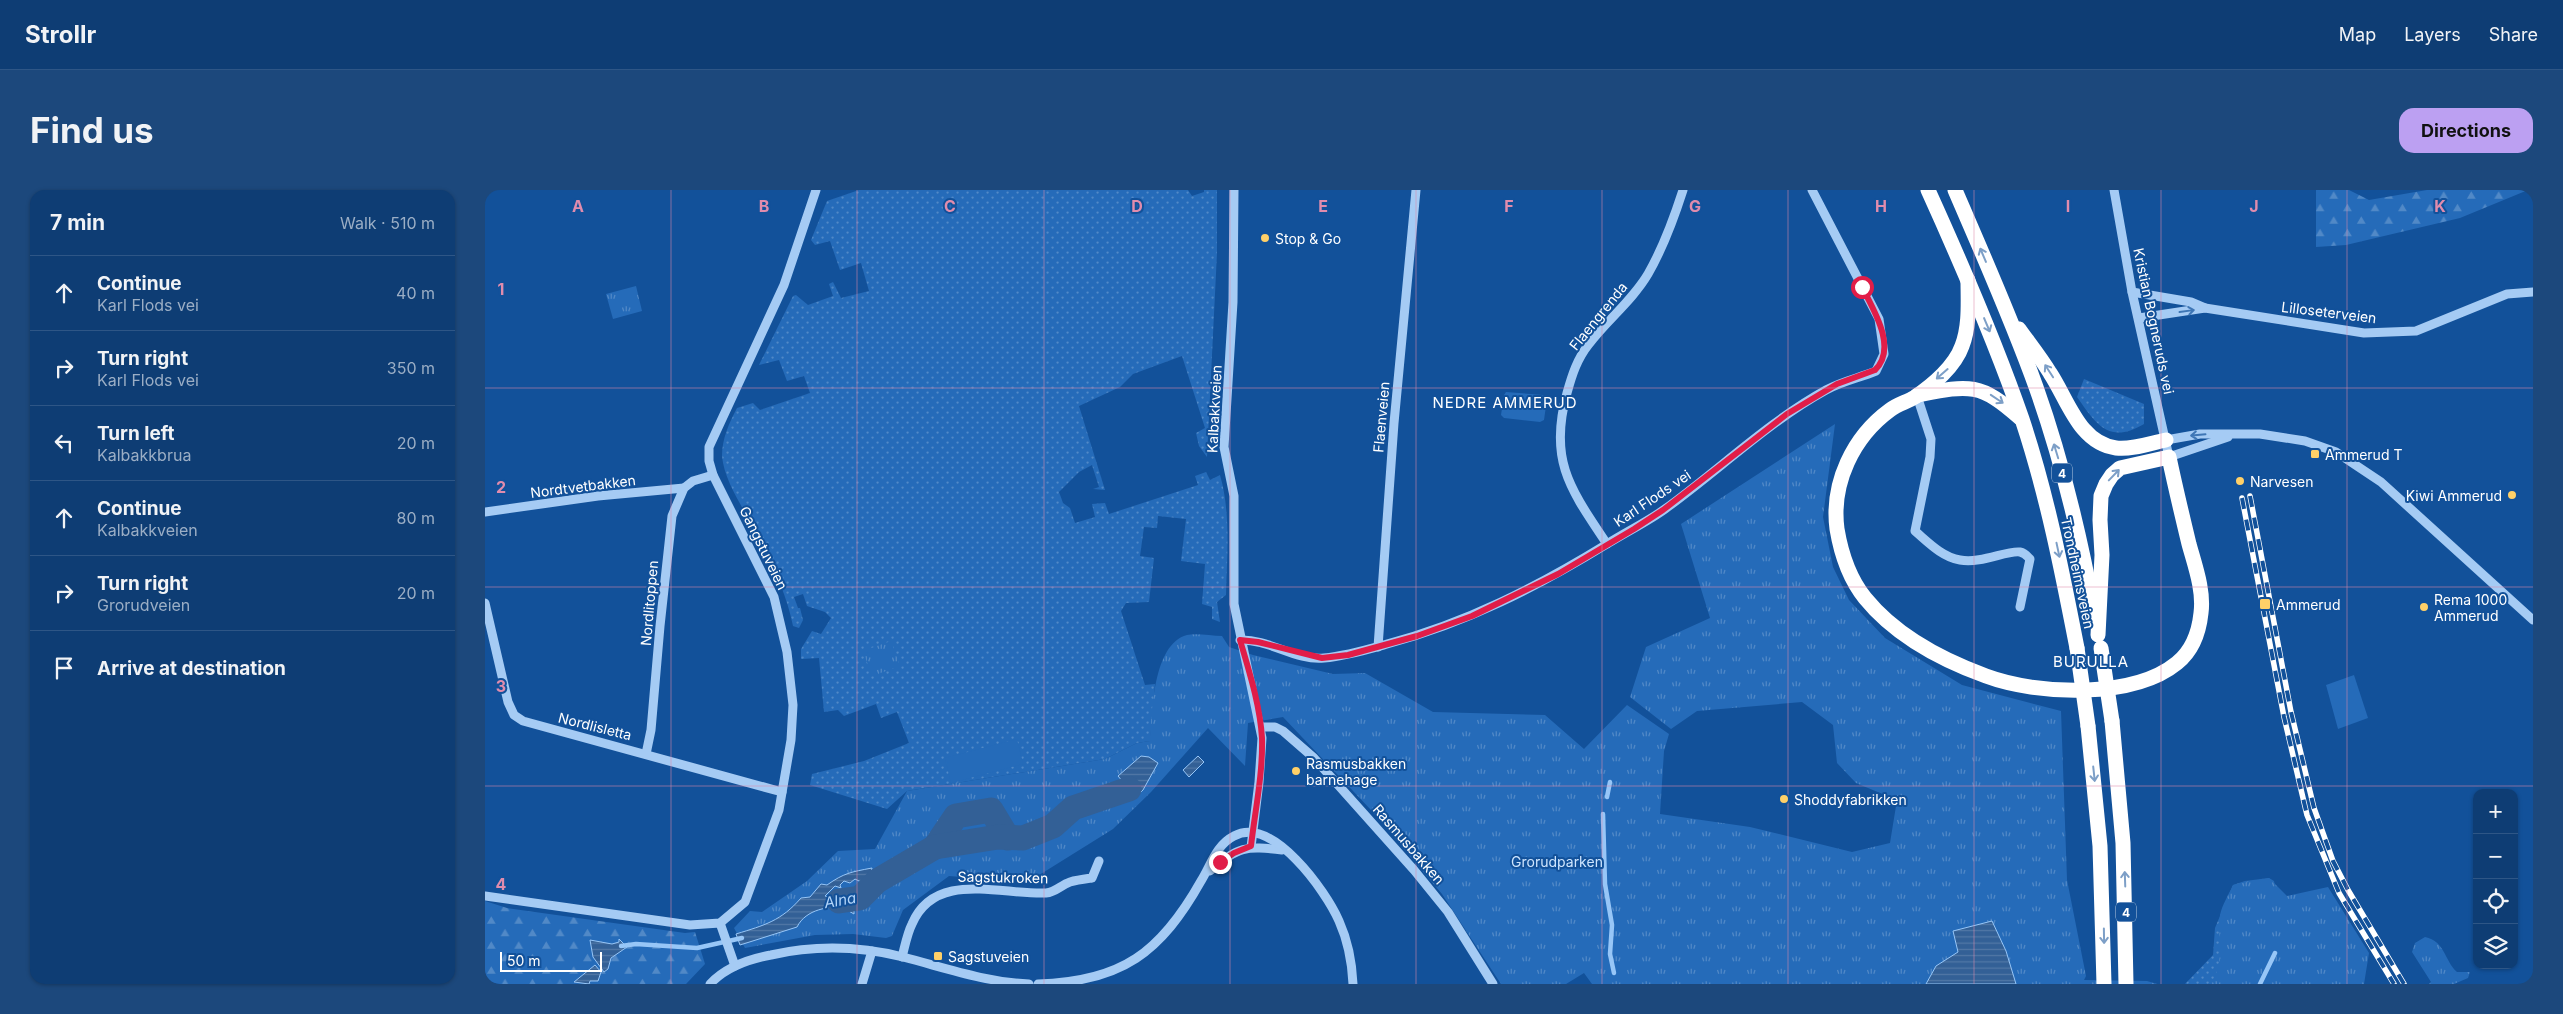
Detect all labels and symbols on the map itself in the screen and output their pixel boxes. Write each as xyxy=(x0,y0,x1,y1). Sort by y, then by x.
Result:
text: A xyxy=(572,196,584,216)
text: B xyxy=(759,196,769,216)
text: C xyxy=(944,196,956,216)
text: D xyxy=(1131,196,1143,216)
text: E xyxy=(1318,196,1328,216)
text: F xyxy=(1504,196,1514,216)
text: G xyxy=(1689,196,1701,216)
text: H xyxy=(1875,196,1887,216)
text: I xyxy=(2066,196,2070,216)
text: J xyxy=(2249,196,2259,216)
text: K xyxy=(2434,196,2446,216)
place label: Stop & Go xyxy=(1275,230,1341,247)
marker: Stop & Go xyxy=(1259,232,1271,244)
street label: Kristian Bogneruds vei xyxy=(2130,246,2178,396)
one-way arrow xyxy=(1978,248,1987,263)
route start xyxy=(1851,276,1874,299)
text: 1 xyxy=(498,279,504,299)
street label: Flaengrenda xyxy=(1565,279,1631,353)
street label: Lilloseterveien xyxy=(2280,298,2378,326)
one-way arrow xyxy=(2179,306,2195,316)
one-way arrow xyxy=(1983,317,1992,332)
one-way arrow xyxy=(2044,364,2054,378)
street label: Kalbakkveien xyxy=(1203,365,1225,453)
one-way arrow xyxy=(1935,368,1948,380)
street label: Flaenveien xyxy=(1369,381,1393,453)
district label: NEDRE AMMERUD xyxy=(1432,393,1578,412)
one-way arrow xyxy=(1990,394,2004,404)
one-way arrow xyxy=(2191,430,2207,440)
one-way arrow xyxy=(2050,444,2060,460)
place label: Ammerud T xyxy=(2325,446,2402,463)
marker: Ammerud T xyxy=(2309,448,2321,460)
road number: 4 xyxy=(2052,464,2072,482)
street label: Karl Flods vei xyxy=(1610,466,1694,530)
one-way arrow xyxy=(2108,469,2120,481)
street label: Nordtvetbakken xyxy=(529,471,637,501)
place label: Narvesen xyxy=(2250,473,2313,490)
marker: Narvesen xyxy=(2234,475,2246,487)
text: 2 xyxy=(496,477,506,497)
place label: Kiwi Ammerud xyxy=(2406,487,2502,504)
marker: Kiwi Ammerud xyxy=(2506,489,2518,501)
street label: Gangstuveien xyxy=(736,503,792,593)
street label: Trondheimsveien xyxy=(2058,516,2098,630)
one-way arrow xyxy=(2054,541,2063,557)
street label: Nordlitoppen xyxy=(637,560,661,646)
place label: Rema 1000 Ammerud xyxy=(2434,591,2507,624)
place label: Ammerud xyxy=(2276,596,2340,613)
marker: Ammerud xyxy=(2258,597,2272,611)
marker: Rema 1000 Ammerud xyxy=(2418,601,2430,613)
district label: BURULLA xyxy=(2053,652,2129,671)
text: 3 xyxy=(496,676,506,696)
street label: Nordlisletta xyxy=(557,709,633,743)
place label: Rasmusbakken barnehage xyxy=(1306,755,1406,788)
marker: Rasmusbakken barnehage xyxy=(1290,765,1302,777)
one-way arrow xyxy=(2089,766,2099,782)
place label: Shoddyfabrikken xyxy=(1794,791,1907,808)
marker: Shoddyfabrikken xyxy=(1778,793,1790,805)
street label: Rasmusbakken xyxy=(1370,801,1448,887)
route end xyxy=(1209,851,1232,874)
park label: Grorudparken xyxy=(1511,853,1603,870)
street label: Sagstukroken xyxy=(958,868,1048,886)
one-way arrow xyxy=(2120,872,2130,888)
text: 4 xyxy=(496,874,507,894)
water label: Alna xyxy=(822,888,857,912)
road number: 4 xyxy=(2116,902,2136,922)
one-way arrow xyxy=(2099,928,2109,944)
place label: Sagstuveien xyxy=(948,948,1029,965)
scale bar xyxy=(500,949,603,972)
marker: Sagstuveien xyxy=(932,950,944,962)

